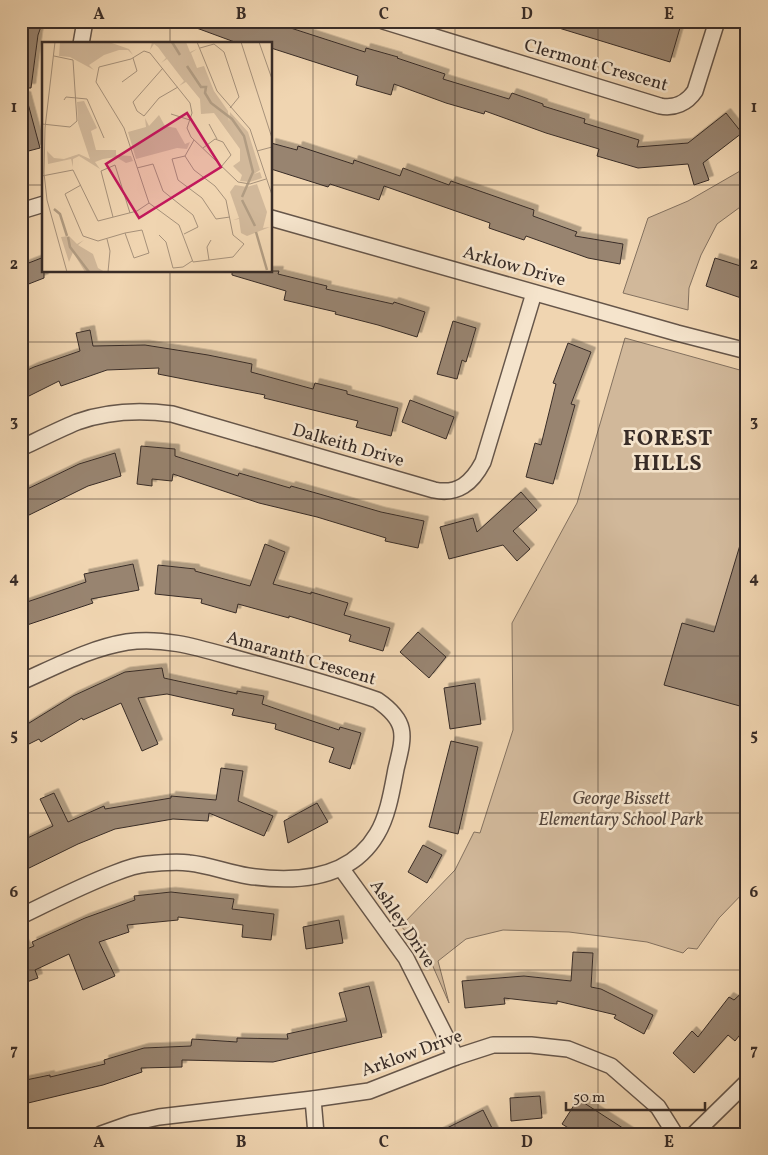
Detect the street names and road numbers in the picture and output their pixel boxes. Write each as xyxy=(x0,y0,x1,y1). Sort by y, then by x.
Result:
street label: Clermont Crescent xyxy=(521,34,671,98)
street label: Arklow Drive xyxy=(460,240,568,294)
street label: Dalkeith Drive xyxy=(289,418,407,474)
street label: Amaranth Crescent xyxy=(223,626,379,692)
street label: Ashley Drive xyxy=(363,875,441,973)
street label: Arklow Drive xyxy=(358,1024,466,1084)

